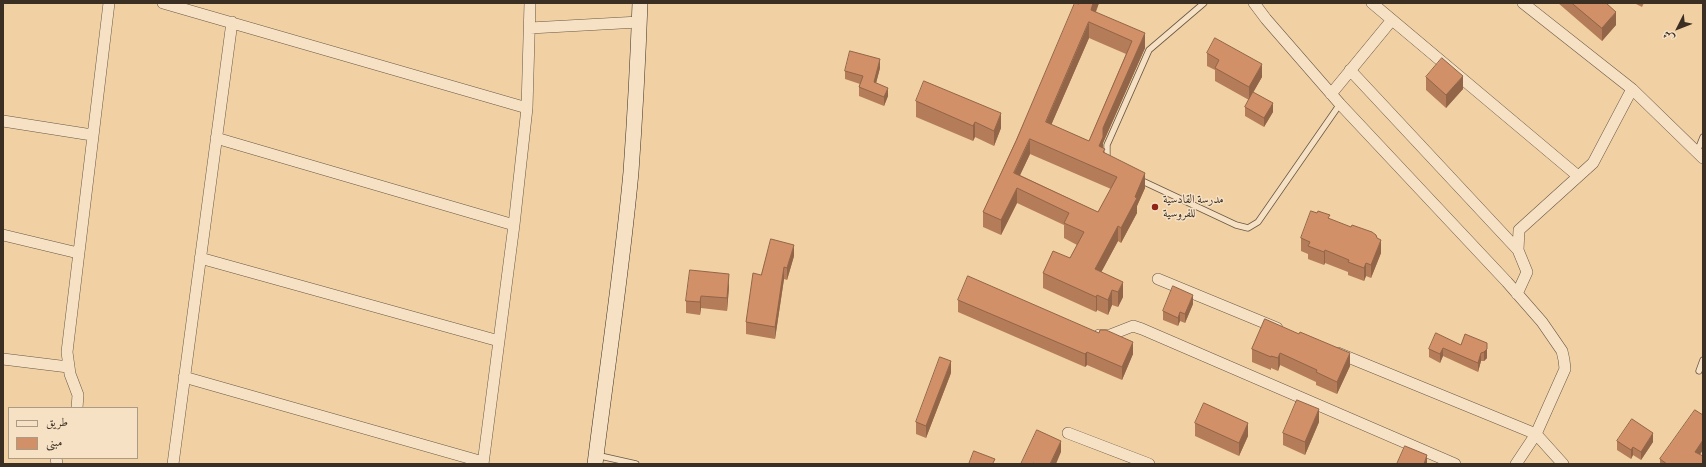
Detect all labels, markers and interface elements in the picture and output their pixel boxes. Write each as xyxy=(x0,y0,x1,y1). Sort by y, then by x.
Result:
north arrow xyxy=(1658,8,1698,48)
text: ش xyxy=(1660,28,1677,45)
place label: مدرسة القادسية للفروسية xyxy=(1163,193,1224,221)
marker: مدرسة القادسية للفروسية xyxy=(1150,202,1160,212)
legend xyxy=(8,407,138,459)
text: طريق xyxy=(46,415,68,429)
text: مبنى xyxy=(46,435,62,449)

